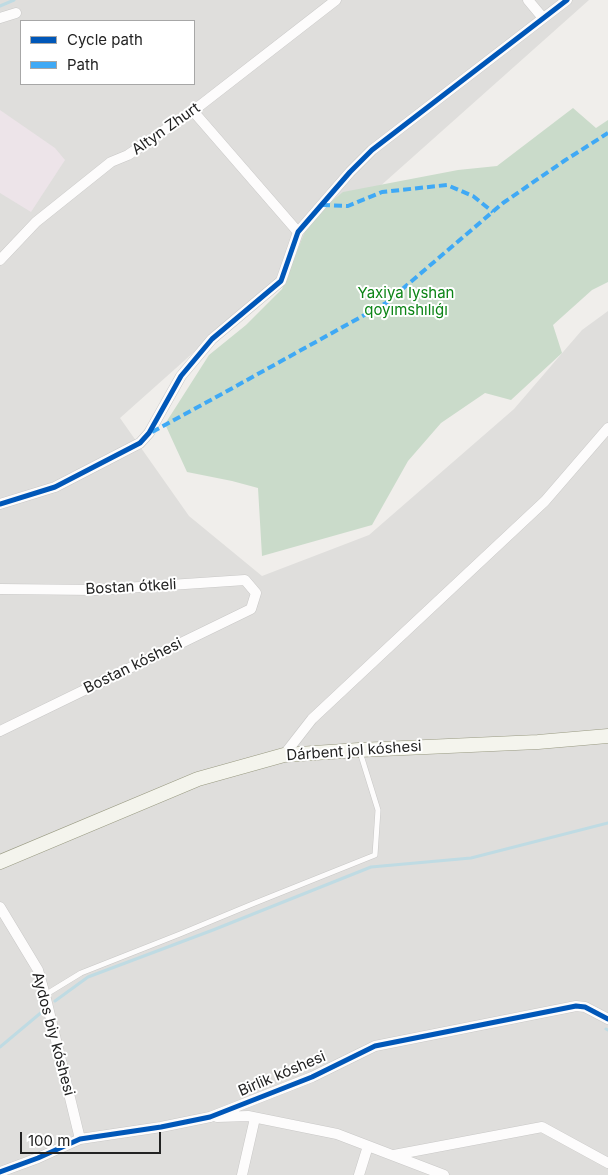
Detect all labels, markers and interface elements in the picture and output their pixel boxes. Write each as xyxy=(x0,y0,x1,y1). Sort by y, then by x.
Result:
legend xyxy=(20,20,195,85)
text: Cycle path xyxy=(67,30,143,49)
text: Path xyxy=(67,55,99,74)
street label: Altyn Zhurt xyxy=(129,99,203,159)
park label: Yaxiya Iyshan qoyımshılıǵı xyxy=(358,284,454,319)
street label: Bostan ótkeli xyxy=(85,576,177,598)
street label: Bostan kóshesi xyxy=(81,634,185,698)
street label: Dárbent jol kóshesi xyxy=(286,737,422,765)
street label: Aydos biy kóshesi xyxy=(28,970,78,1098)
street label: Birlik kóshesi xyxy=(236,1048,328,1100)
scale bar xyxy=(22,1122,164,1154)
text: 100 m xyxy=(28,1131,70,1150)

